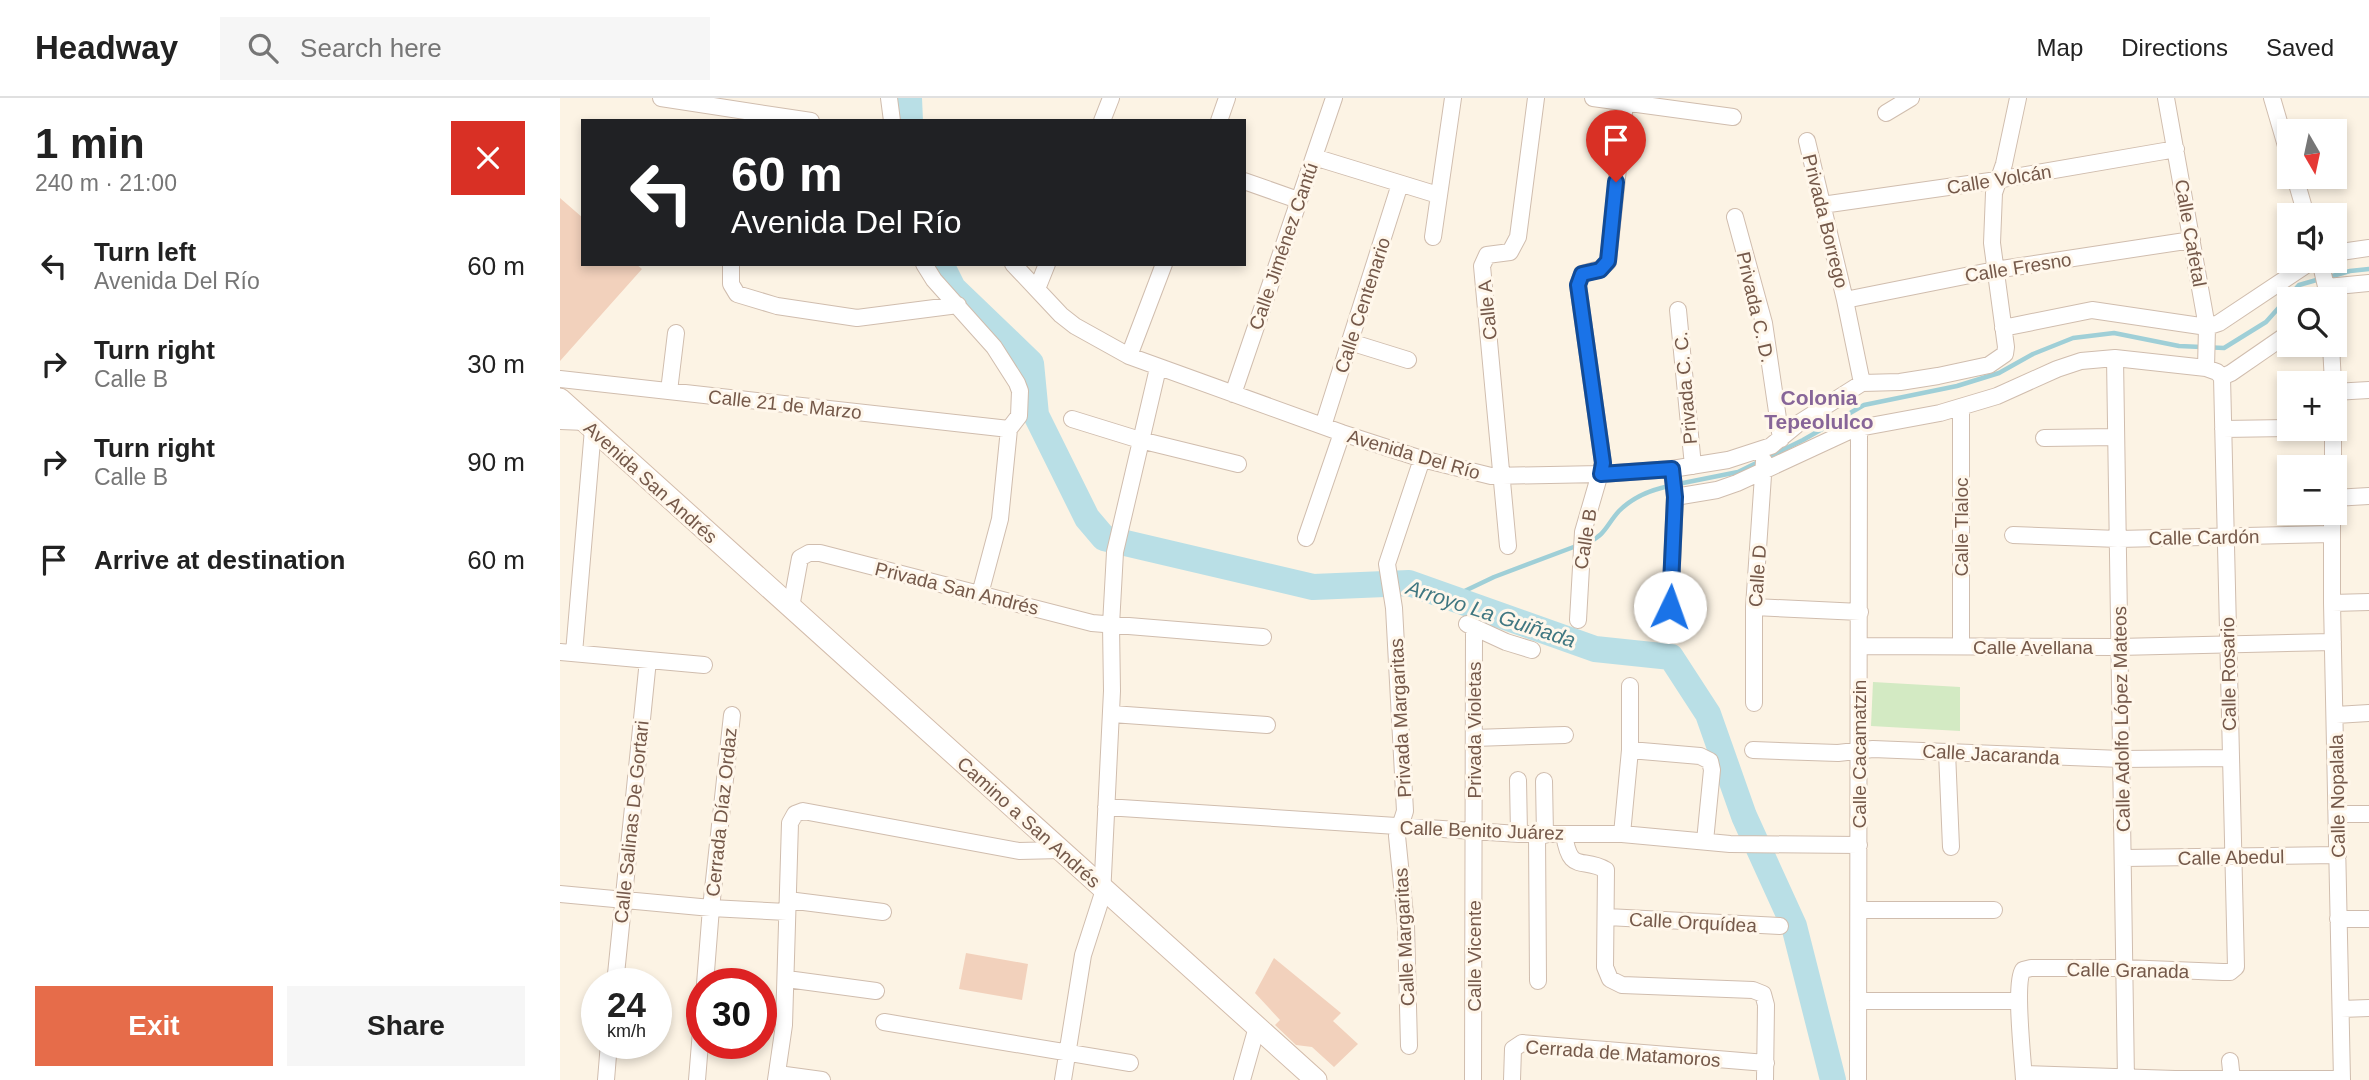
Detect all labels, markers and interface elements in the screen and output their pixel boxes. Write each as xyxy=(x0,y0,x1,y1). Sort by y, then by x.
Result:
search box xyxy=(220,17,710,80)
text: Headway xyxy=(35,29,178,66)
icon: search xyxy=(244,29,282,67)
text: Search here xyxy=(300,33,442,63)
text: Map xyxy=(2037,34,2083,61)
text: Directions xyxy=(2121,34,2228,61)
text: Saved xyxy=(2266,34,2334,61)
pin xyxy=(1586,110,1646,182)
north arrow xyxy=(2277,119,2347,189)
map controls xyxy=(2277,119,2347,525)
text: 1 min xyxy=(35,120,145,167)
button: close xyxy=(451,121,525,195)
icon: arrive xyxy=(1597,121,1635,159)
icon: left xyxy=(616,147,707,238)
text: 60 m xyxy=(731,147,843,201)
street label: Privada Borrego xyxy=(1799,152,1852,290)
street label: Calle Jiménez Cantú xyxy=(1245,160,1322,332)
street label: Calle Volcán xyxy=(1945,161,2053,198)
text: 240 m · 21:00 xyxy=(35,170,177,196)
street label: Calle Cafetal xyxy=(2171,178,2210,288)
button: sound xyxy=(2277,203,2347,273)
text: Avenida Del Río xyxy=(731,204,962,240)
street label: Calle Centenario xyxy=(1331,235,1394,376)
text: Turn left xyxy=(94,237,196,267)
icon: left xyxy=(35,247,73,285)
street label: Calle Fresno xyxy=(1963,249,2073,286)
street label: Privada C. D. xyxy=(1733,250,1778,365)
text: 60 m xyxy=(467,251,525,281)
text: Avenida Del Río xyxy=(94,268,260,294)
street label: Calle A xyxy=(1474,279,1501,341)
button: search xyxy=(2277,287,2347,357)
street label: Privada C. C. xyxy=(1670,331,1701,445)
text: Turn right xyxy=(94,335,215,365)
icon: right xyxy=(35,345,73,383)
text: 30 m xyxy=(467,349,525,379)
text: Calle B xyxy=(94,366,168,392)
button: + xyxy=(2277,371,2347,441)
street label: Calle 21 de Marzo xyxy=(707,386,863,423)
district label: Colonia Tepeolulco xyxy=(1764,386,1874,433)
street label: Avenida San Andrés xyxy=(580,417,722,548)
street label: Avenida Del Río xyxy=(1345,426,1483,483)
text: Turn right xyxy=(94,433,215,463)
icon: right xyxy=(35,443,73,481)
text: 90 m xyxy=(467,447,525,477)
button: − xyxy=(2277,455,2347,525)
text: Calle B xyxy=(94,464,168,490)
street label: Calle Tlaloc xyxy=(1951,478,1972,576)
street label: Calle B xyxy=(1570,507,1601,571)
street label: Calle Cardón xyxy=(2148,526,2260,549)
icon: arrive xyxy=(35,541,73,579)
street label: Calle D xyxy=(1745,544,1770,608)
text: Arrive at destination xyxy=(94,545,345,575)
text: 60 m xyxy=(467,545,525,575)
street label: Privada San Andrés xyxy=(873,558,1041,619)
position arrow xyxy=(1633,570,1707,644)
water label: Arroyo La Guiñada xyxy=(1402,575,1579,652)
street label: Calle Adolfo López Mateos xyxy=(2109,606,2134,832)
street label: Calle Rosario xyxy=(2217,617,2240,731)
street label: Calle Avellana xyxy=(1973,637,2093,658)
street label: Privada Margaritas xyxy=(1386,638,1415,798)
street label: Privada Violetas xyxy=(1464,662,1485,798)
street label: Calle Cacamatzin xyxy=(1849,680,1870,828)
street label: Calle Salinas De Gortari xyxy=(610,720,653,924)
street label: Cerrada Díaz Ordaz xyxy=(702,726,741,898)
street label: Calle Nopalala xyxy=(2326,734,2349,858)
street label: Calle Jacaranda xyxy=(1922,740,2061,769)
street label: Camino a San Andrés xyxy=(953,753,1104,892)
street label: Calle Benito Juárez xyxy=(1399,817,1565,844)
street label: Calle Abedul xyxy=(2177,846,2285,869)
street label: Calle Margaritas xyxy=(1390,867,1419,1007)
street label: Calle Vicente xyxy=(1464,900,1485,1012)
street label: Calle Orquídea xyxy=(1629,909,1758,936)
street label: Calle Granada xyxy=(2067,959,2190,982)
speed limit sign: 30 xyxy=(686,968,777,1059)
text: 24 xyxy=(607,985,646,1024)
button: Exit xyxy=(35,986,273,1066)
button: Share xyxy=(287,986,525,1066)
text: km/h xyxy=(607,1021,646,1041)
street label: Cerrada de Matamoros xyxy=(1525,1036,1721,1071)

